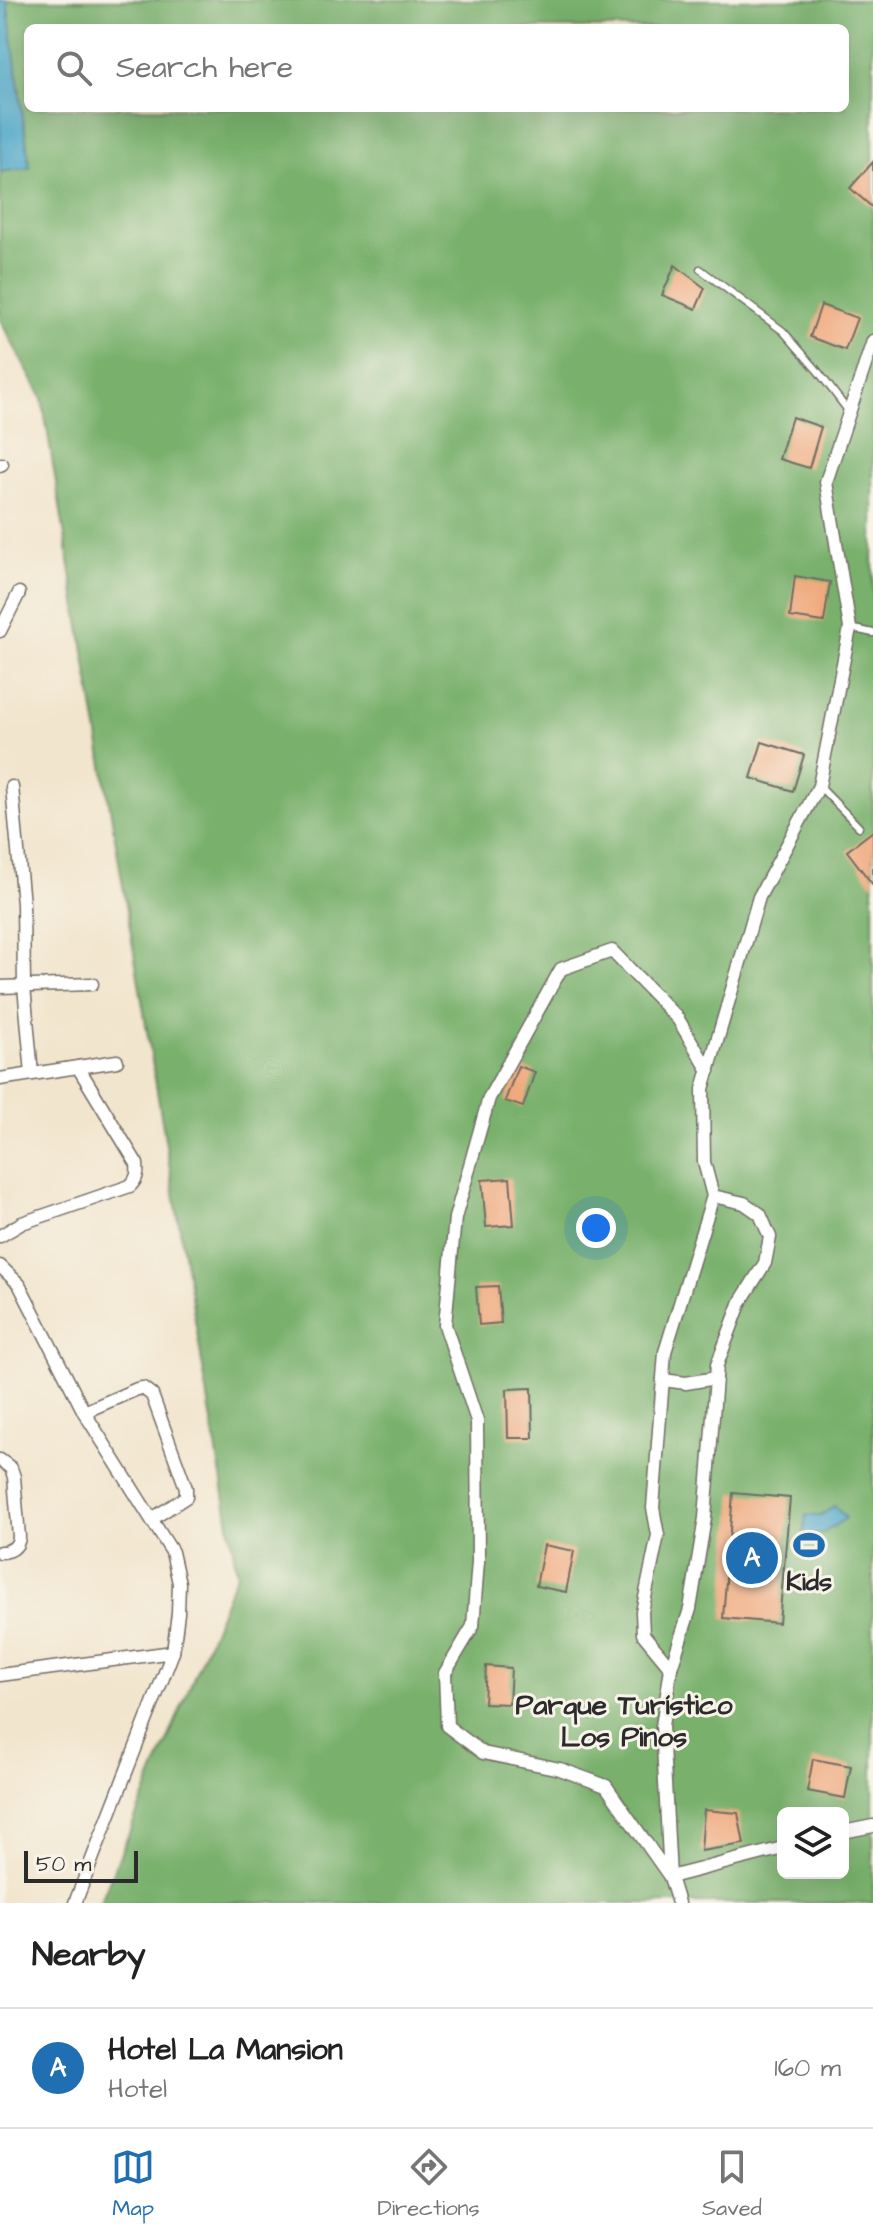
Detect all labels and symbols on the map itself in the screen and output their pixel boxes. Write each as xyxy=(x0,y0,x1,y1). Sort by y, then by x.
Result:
your location xyxy=(576,1208,616,1248)
pin: A xyxy=(726,1528,778,1588)
sports icon: Kids xyxy=(792,1528,826,1562)
place label: Kids xyxy=(786,1564,832,1600)
district label: Parque Turístico Los Pinos xyxy=(516,1686,733,1757)
scale bar xyxy=(24,1847,138,1883)

